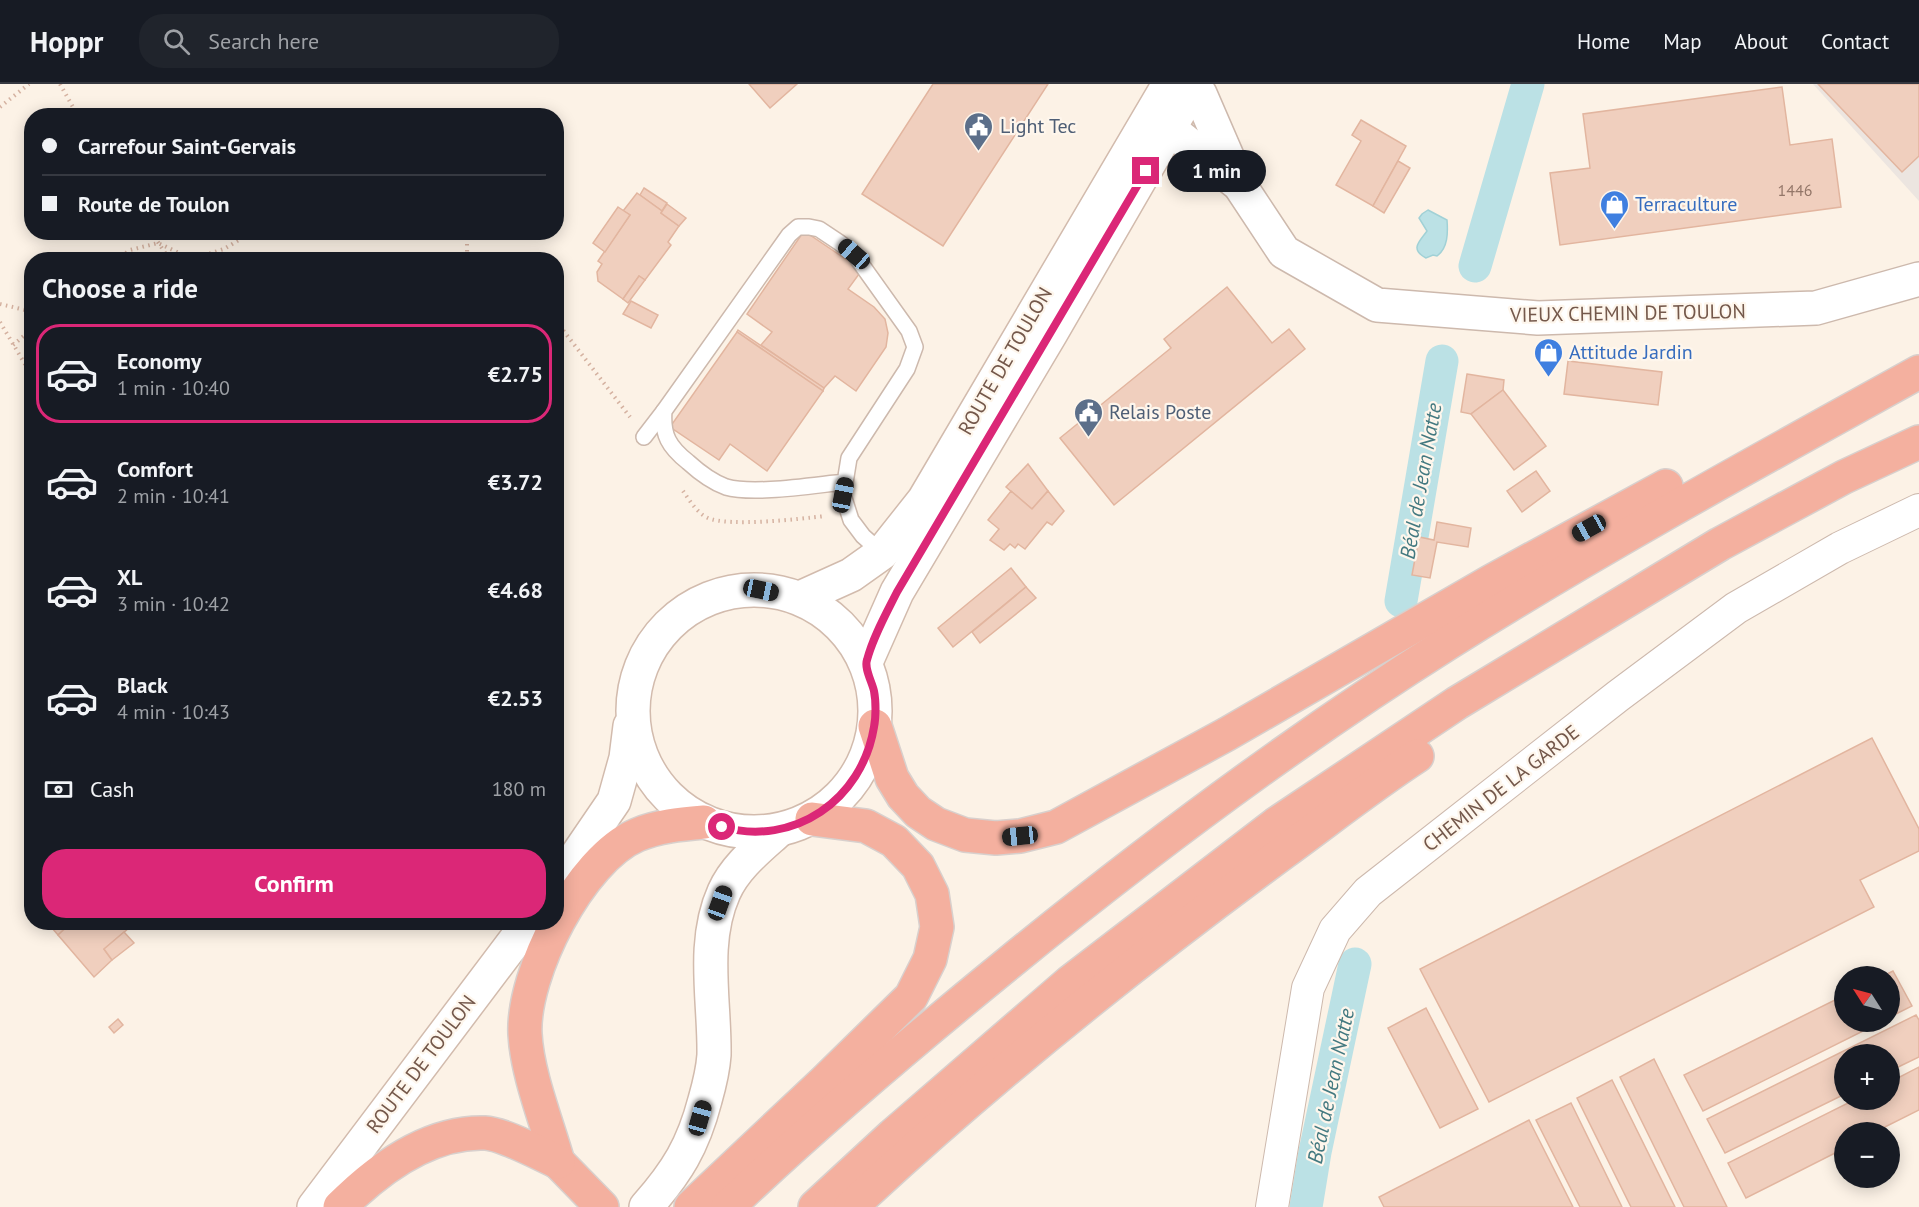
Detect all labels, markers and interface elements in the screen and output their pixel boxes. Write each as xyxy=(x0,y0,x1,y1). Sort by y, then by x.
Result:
search box xyxy=(139,14,559,68)
text: Hoppr xyxy=(30,23,103,60)
icon: search xyxy=(160,25,193,58)
text: Search here xyxy=(208,27,319,55)
text: Home xyxy=(1577,28,1630,55)
text: Map xyxy=(1663,28,1702,55)
text: About xyxy=(1735,28,1788,55)
text: Contact xyxy=(1821,28,1889,55)
public building icon: Light Tec xyxy=(963,110,995,152)
place label: Light Tec xyxy=(1000,113,1076,139)
text: Carrefour Saint-Gervais xyxy=(78,132,296,160)
callout: 1 min xyxy=(1167,150,1266,192)
route end xyxy=(1132,157,1159,184)
text: 1 min xyxy=(1192,158,1241,184)
house number: 1446 xyxy=(1778,180,1812,200)
shop icon: Terraculture xyxy=(1598,188,1630,230)
text: Route de Toulon xyxy=(78,190,230,218)
place label: Terraculture xyxy=(1635,191,1737,217)
car xyxy=(835,235,873,273)
text: Choose a ride xyxy=(42,271,198,305)
street label: ROUTE DE TOULON xyxy=(952,282,1058,440)
street label: VIEUX CHEMIN DE TOULON xyxy=(1509,298,1746,328)
shop icon: Attitude Jardin xyxy=(1532,336,1564,378)
place label: Attitude Jardin xyxy=(1569,339,1693,365)
icon: car xyxy=(45,347,99,401)
text: Economy xyxy=(117,347,201,375)
text: €2.75 xyxy=(488,360,543,388)
text: 1 min · 10:40 xyxy=(117,375,230,401)
public building icon: Relais Poste xyxy=(1072,396,1104,438)
place label: Relais Poste xyxy=(1109,399,1211,425)
water label: Béal de Jean Natte xyxy=(1394,401,1448,561)
icon: car xyxy=(45,455,99,509)
text: Comfort xyxy=(117,455,193,483)
text: €3.72 xyxy=(488,468,543,496)
car xyxy=(831,476,855,514)
text: 2 min · 10:41 xyxy=(117,483,230,509)
car xyxy=(1569,511,1609,545)
icon: car xyxy=(45,563,99,617)
text: XL xyxy=(117,563,142,591)
text: €4.68 xyxy=(488,576,543,604)
car xyxy=(742,577,780,603)
text: 3 min · 10:42 xyxy=(117,591,230,617)
icon: car xyxy=(45,671,99,725)
text: Black xyxy=(117,671,168,699)
text: €2.53 xyxy=(488,684,543,712)
text: 4 min · 10:43 xyxy=(117,699,230,725)
street label: CHEMIN DE LA GARDE xyxy=(1418,719,1584,857)
icon: cash xyxy=(42,773,75,806)
text: Cash xyxy=(90,775,134,803)
text: 180 m xyxy=(492,776,546,802)
route start xyxy=(708,813,735,840)
car xyxy=(1001,825,1039,847)
button: Confirm xyxy=(42,849,546,918)
car xyxy=(705,883,735,923)
north arrow xyxy=(1834,966,1900,1032)
map controls xyxy=(1834,966,1900,1188)
street label: ROUTE DE TOULON xyxy=(361,990,481,1138)
water label: Béal de Jean Natte xyxy=(1301,1006,1360,1166)
button: + xyxy=(1834,1044,1900,1110)
car xyxy=(686,1098,714,1138)
button: − xyxy=(1834,1122,1900,1188)

